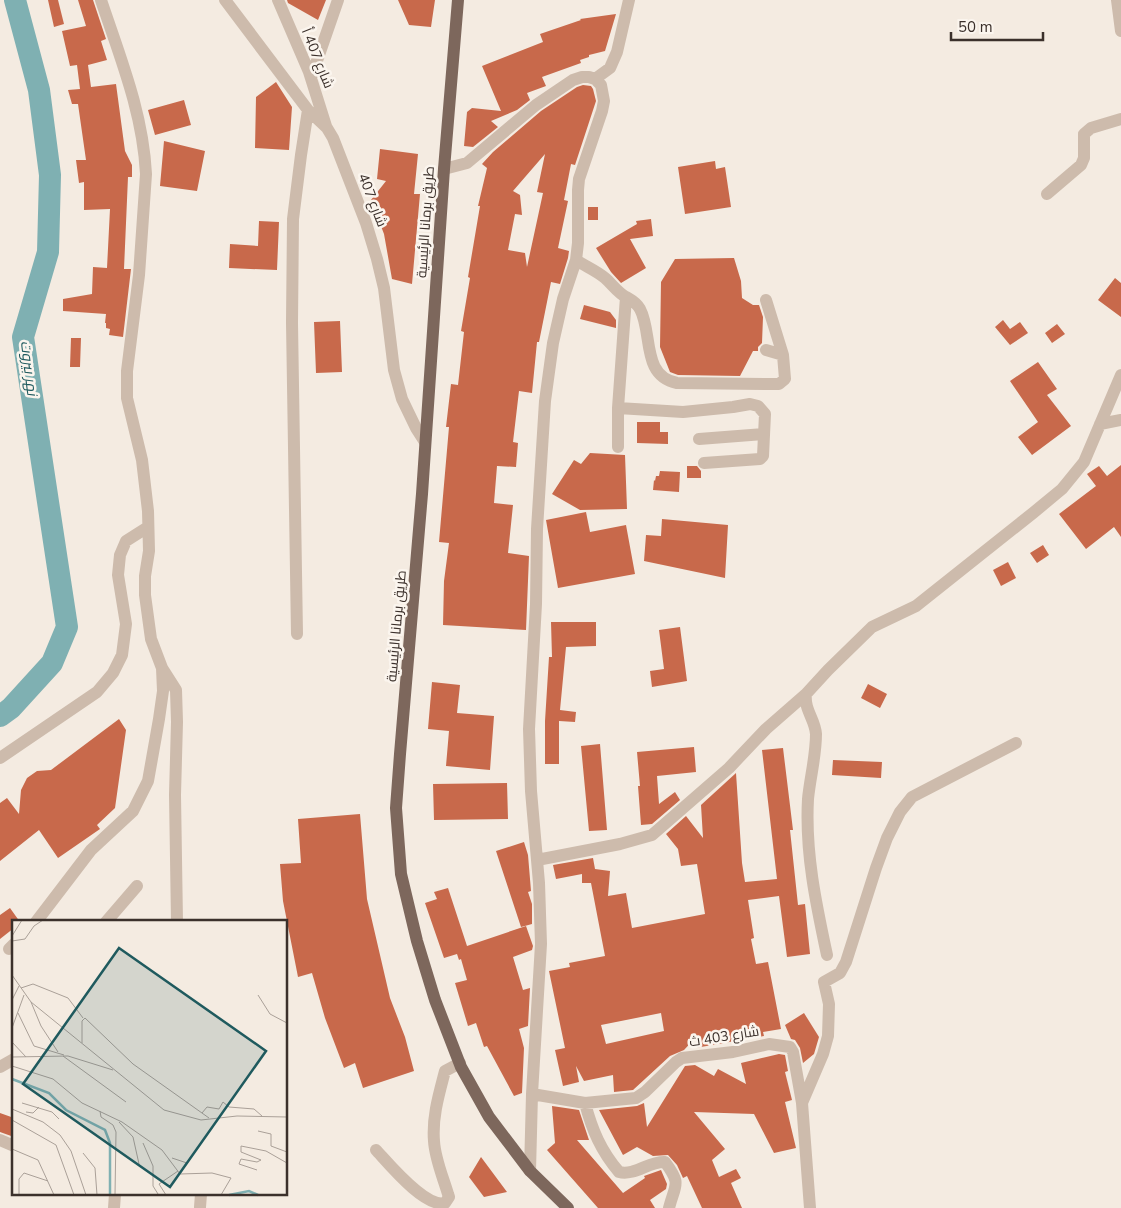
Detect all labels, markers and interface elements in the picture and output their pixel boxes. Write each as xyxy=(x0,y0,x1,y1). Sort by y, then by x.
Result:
scale bar xyxy=(951,10,1044,42)
text: 50 m xyxy=(958,17,993,37)
street label: شارع 407 أ xyxy=(297,25,338,91)
street label: طريق برمانا الرئيسية xyxy=(412,165,439,279)
street label: شارع 407 xyxy=(354,171,391,230)
water label: نهر بيروت xyxy=(16,339,43,399)
street label: طريق برمانا الرئيسية xyxy=(382,569,411,683)
inset map xyxy=(12,920,288,1196)
street label: شارع 403 ث xyxy=(688,1022,760,1051)

